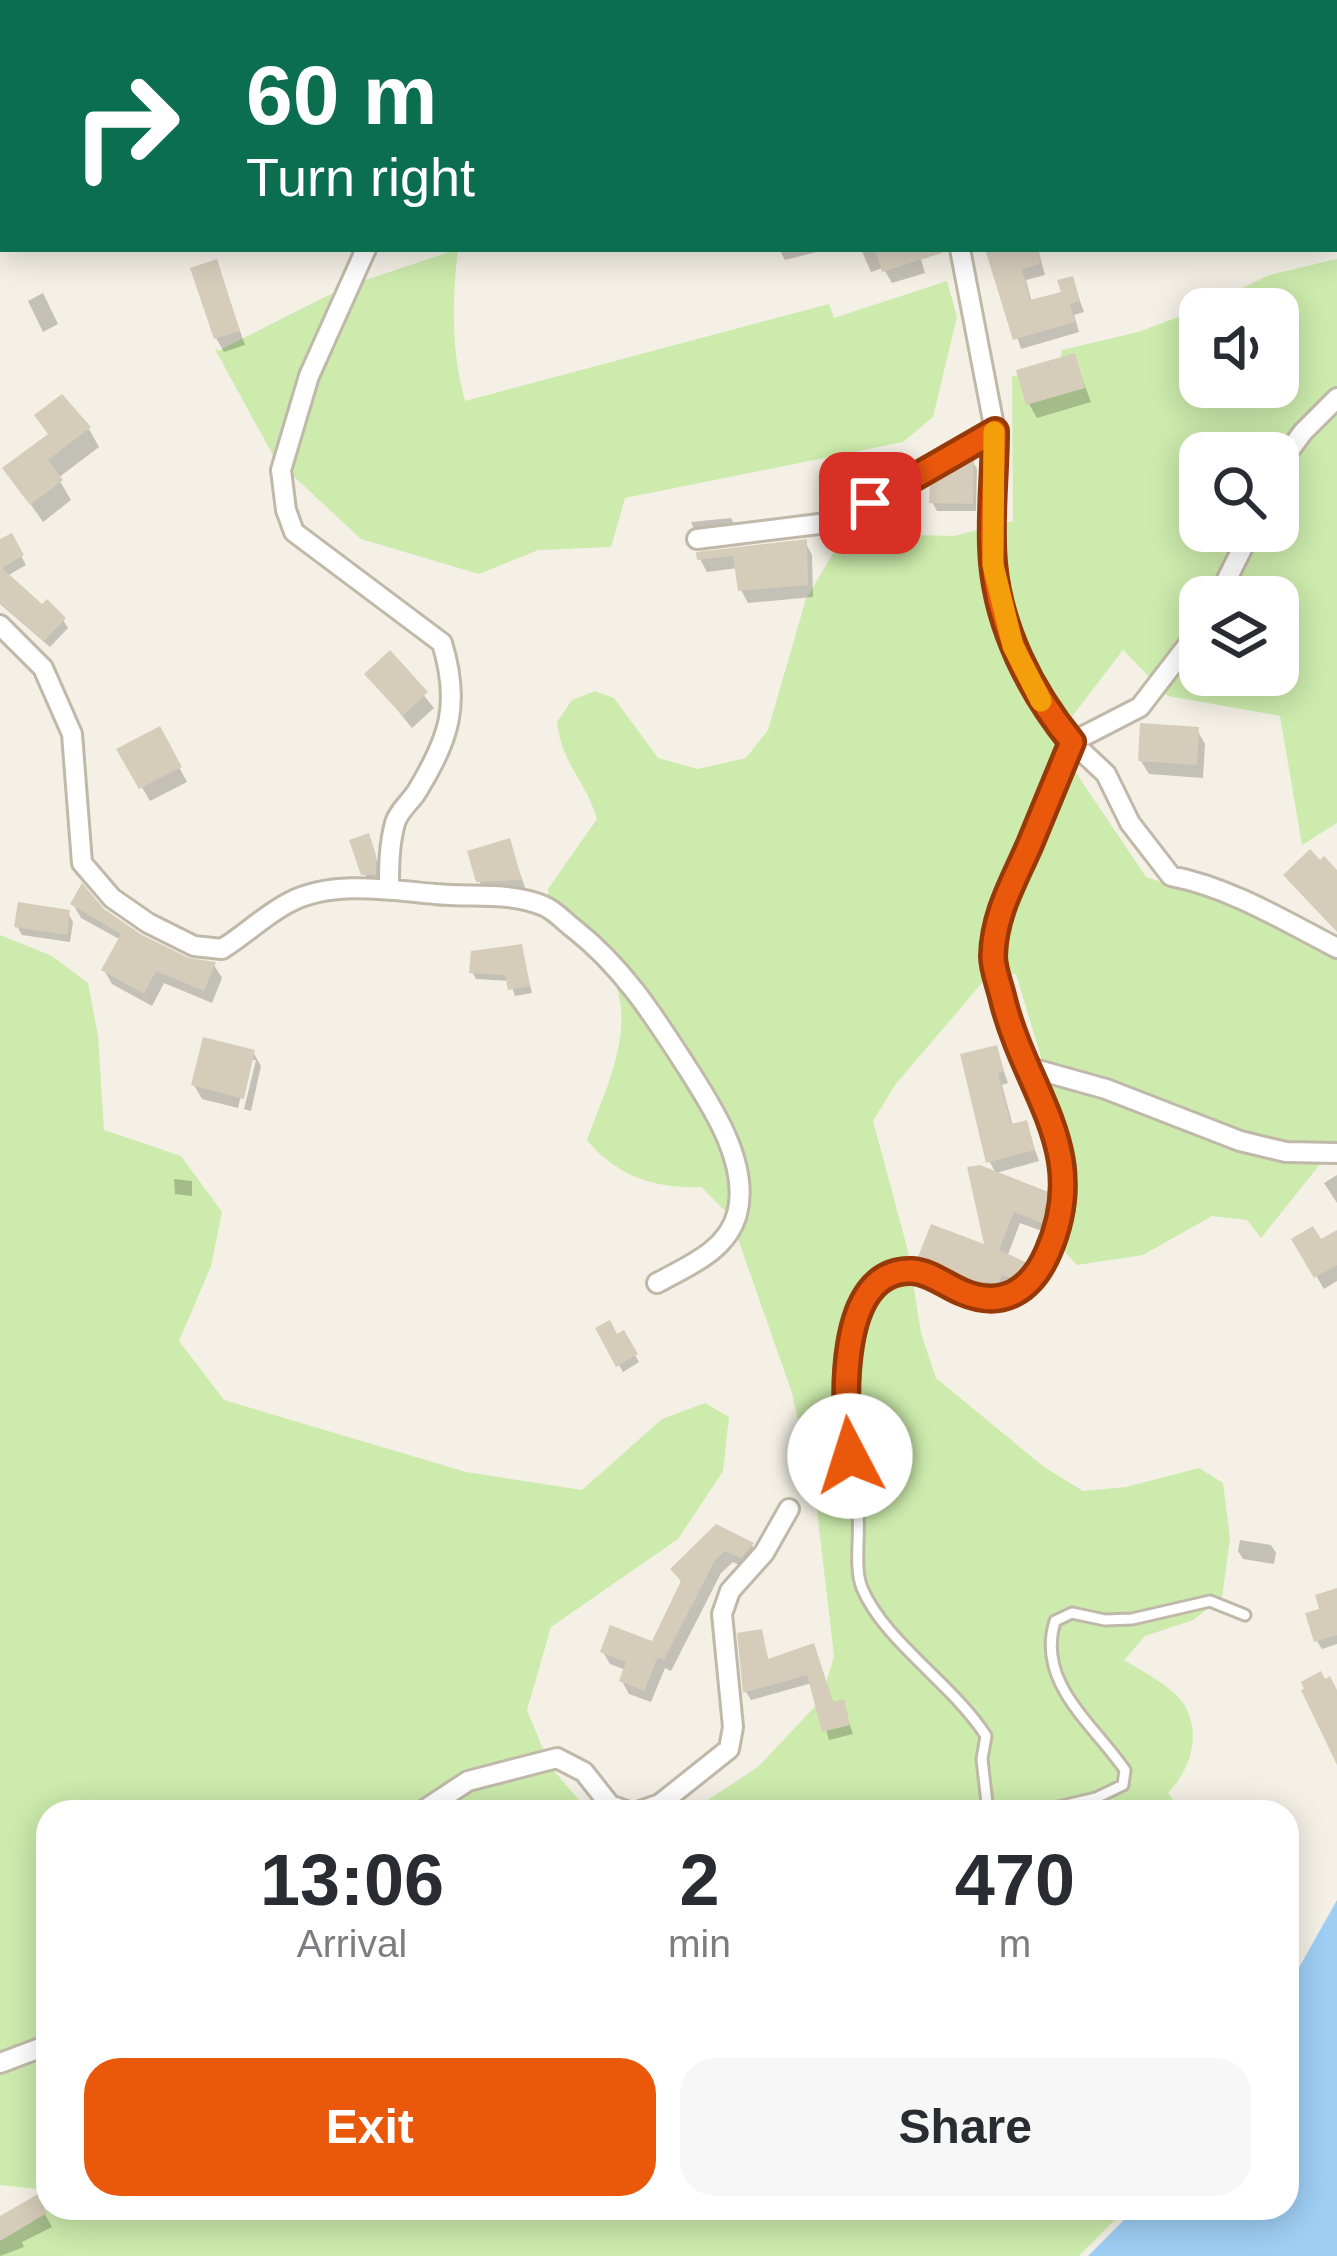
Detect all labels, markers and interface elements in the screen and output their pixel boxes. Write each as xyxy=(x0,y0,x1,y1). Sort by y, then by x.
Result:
icon: right xyxy=(48,48,204,204)
text: 60 m xyxy=(246,48,437,142)
text: Turn right xyxy=(246,147,475,207)
map controls xyxy=(1179,288,1299,696)
button: sound xyxy=(1179,288,1299,408)
button: search xyxy=(1179,432,1299,552)
pin xyxy=(819,452,921,554)
icon: arrive xyxy=(837,470,903,536)
button: layers xyxy=(1179,576,1299,696)
position arrow xyxy=(787,1393,913,1519)
text: 13:06 xyxy=(260,1840,444,1920)
text: 2 xyxy=(679,1840,720,1920)
text: 470 xyxy=(955,1840,1075,1920)
text: Arrival xyxy=(297,1922,407,1965)
text: min xyxy=(668,1922,731,1965)
text: m xyxy=(999,1922,1031,1965)
button: Exit xyxy=(84,2058,656,2196)
button: Share xyxy=(680,2058,1251,2196)

